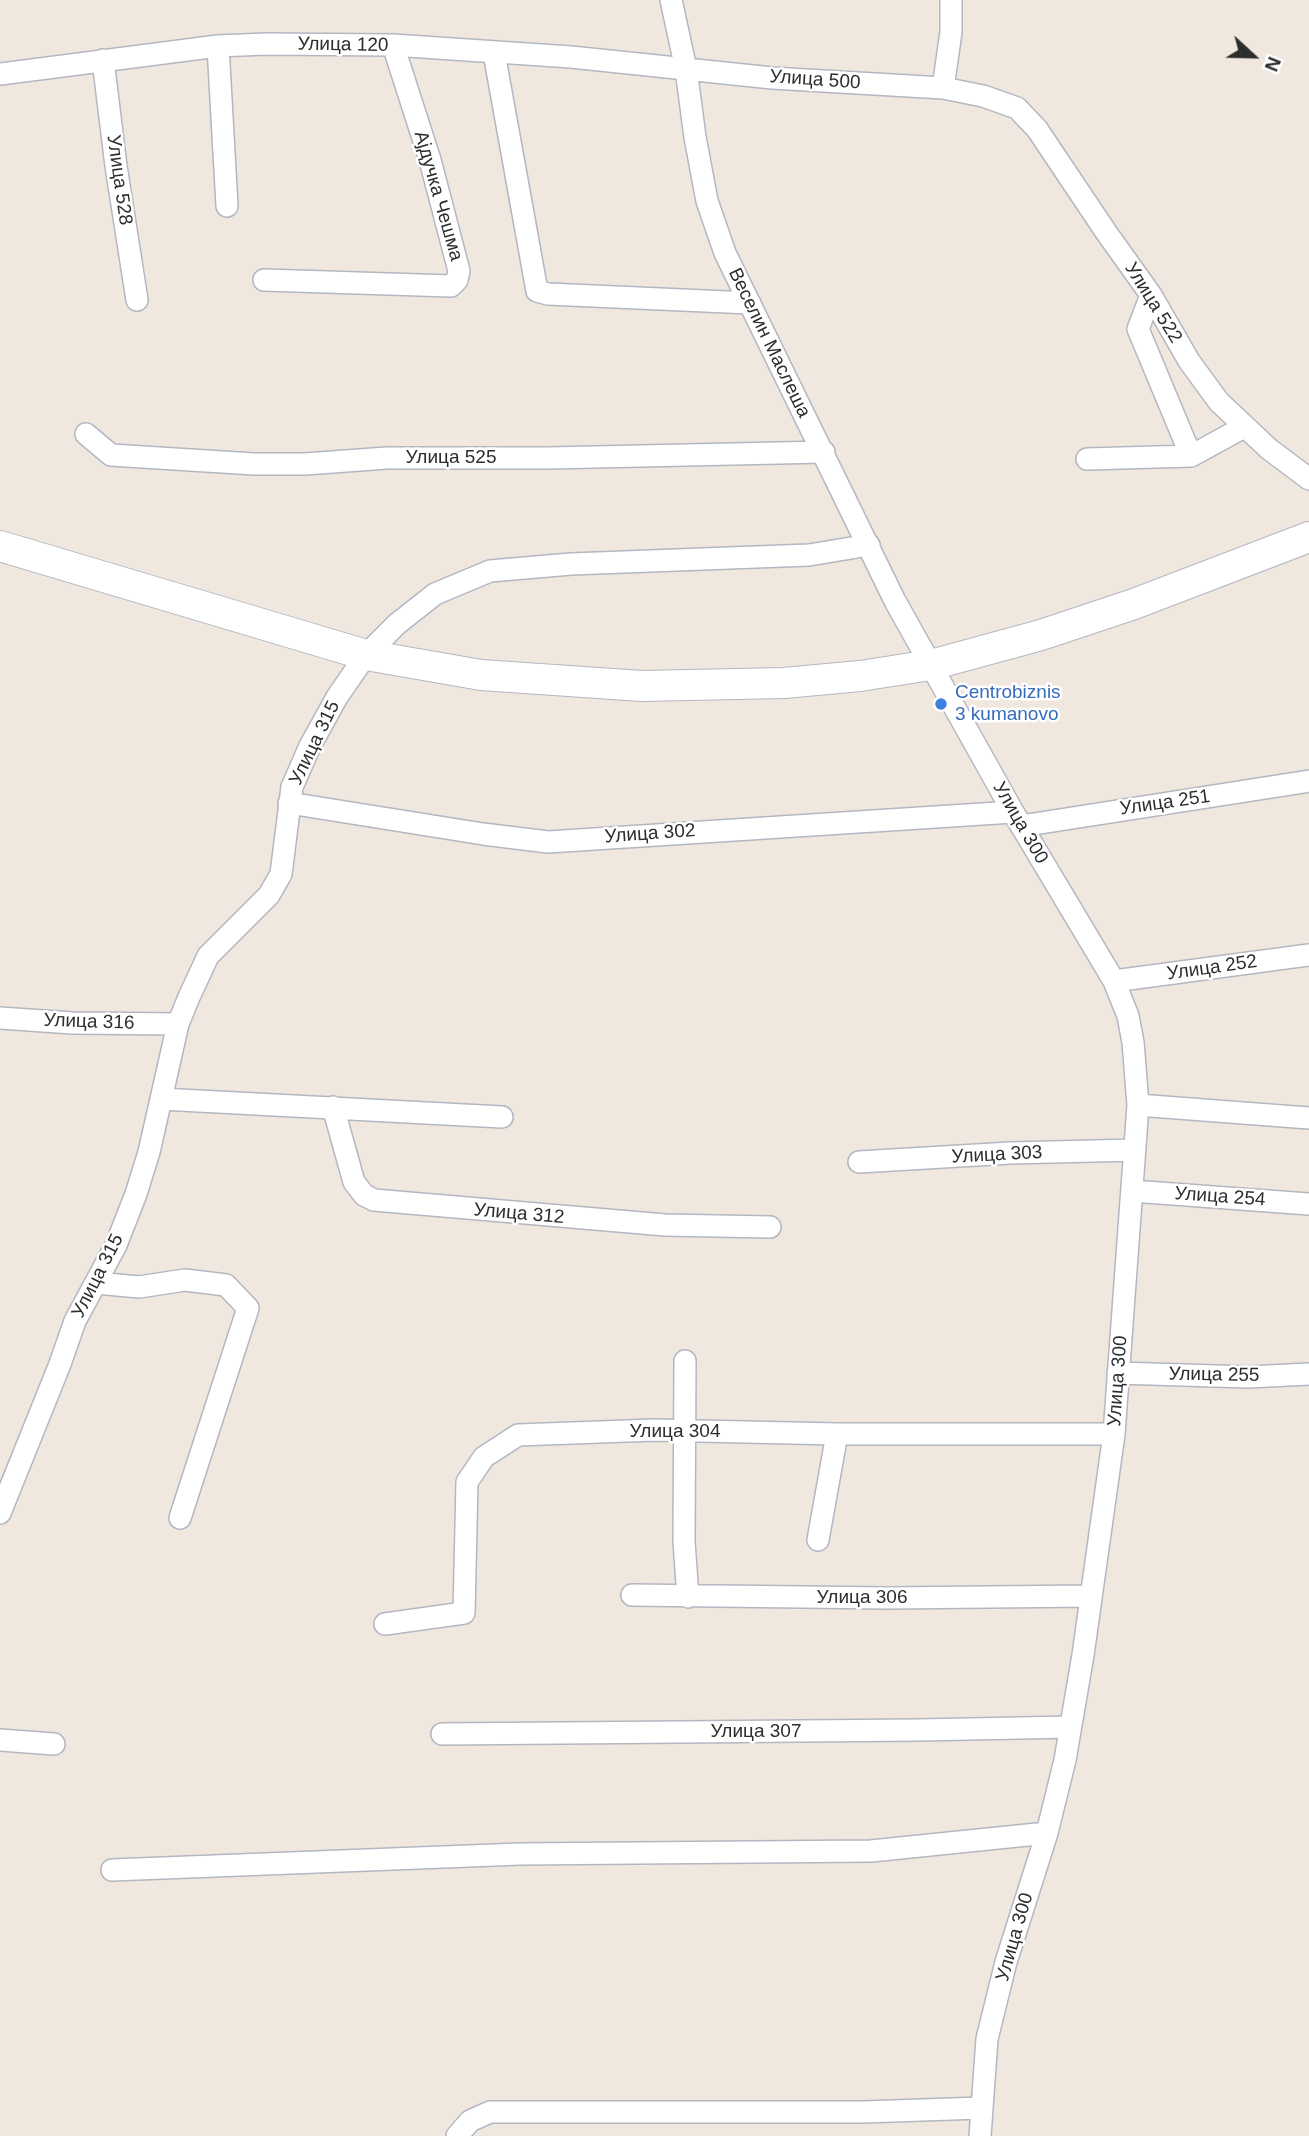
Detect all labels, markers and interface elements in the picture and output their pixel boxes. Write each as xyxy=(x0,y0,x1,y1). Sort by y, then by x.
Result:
north arrow xyxy=(1218,21,1288,91)
street label: Улица 120 xyxy=(297,33,389,57)
text: N xyxy=(1261,54,1285,74)
street label: Улица 500 xyxy=(769,65,861,95)
street label: Ајдучка Чешма xyxy=(409,128,467,264)
street label: Улица 528 xyxy=(101,133,137,227)
street label: Улица 522 xyxy=(1119,258,1187,348)
street label: Веселин Маслеша xyxy=(723,264,815,422)
street label: Улица 525 xyxy=(406,447,496,469)
place label: Centrobiznis 3 kumanovo xyxy=(955,682,1061,726)
marker: Centrobiznis 3 kumanovo xyxy=(933,696,949,712)
street label: Улица 315 xyxy=(285,697,345,789)
street label: Улица 300 xyxy=(987,778,1053,868)
street label: Улица 251 xyxy=(1118,785,1212,821)
street label: Улица 302 xyxy=(604,819,696,849)
street label: Улица 252 xyxy=(1165,950,1259,986)
street label: Улица 316 xyxy=(43,1009,135,1035)
street label: Улица 303 xyxy=(951,1141,1043,1169)
street label: Улица 254 xyxy=(1174,1182,1266,1212)
street label: Улица 312 xyxy=(473,1199,565,1229)
street label: Улица 315 xyxy=(67,1230,129,1322)
street label: Улица 300 xyxy=(1103,1335,1133,1427)
street label: Улица 255 xyxy=(1168,1363,1260,1387)
street label: Улица 304 xyxy=(630,1421,720,1443)
street label: Улица 306 xyxy=(817,1587,907,1609)
street label: Улица 307 xyxy=(711,1721,801,1743)
street label: Улица 300 xyxy=(992,1890,1038,1984)

